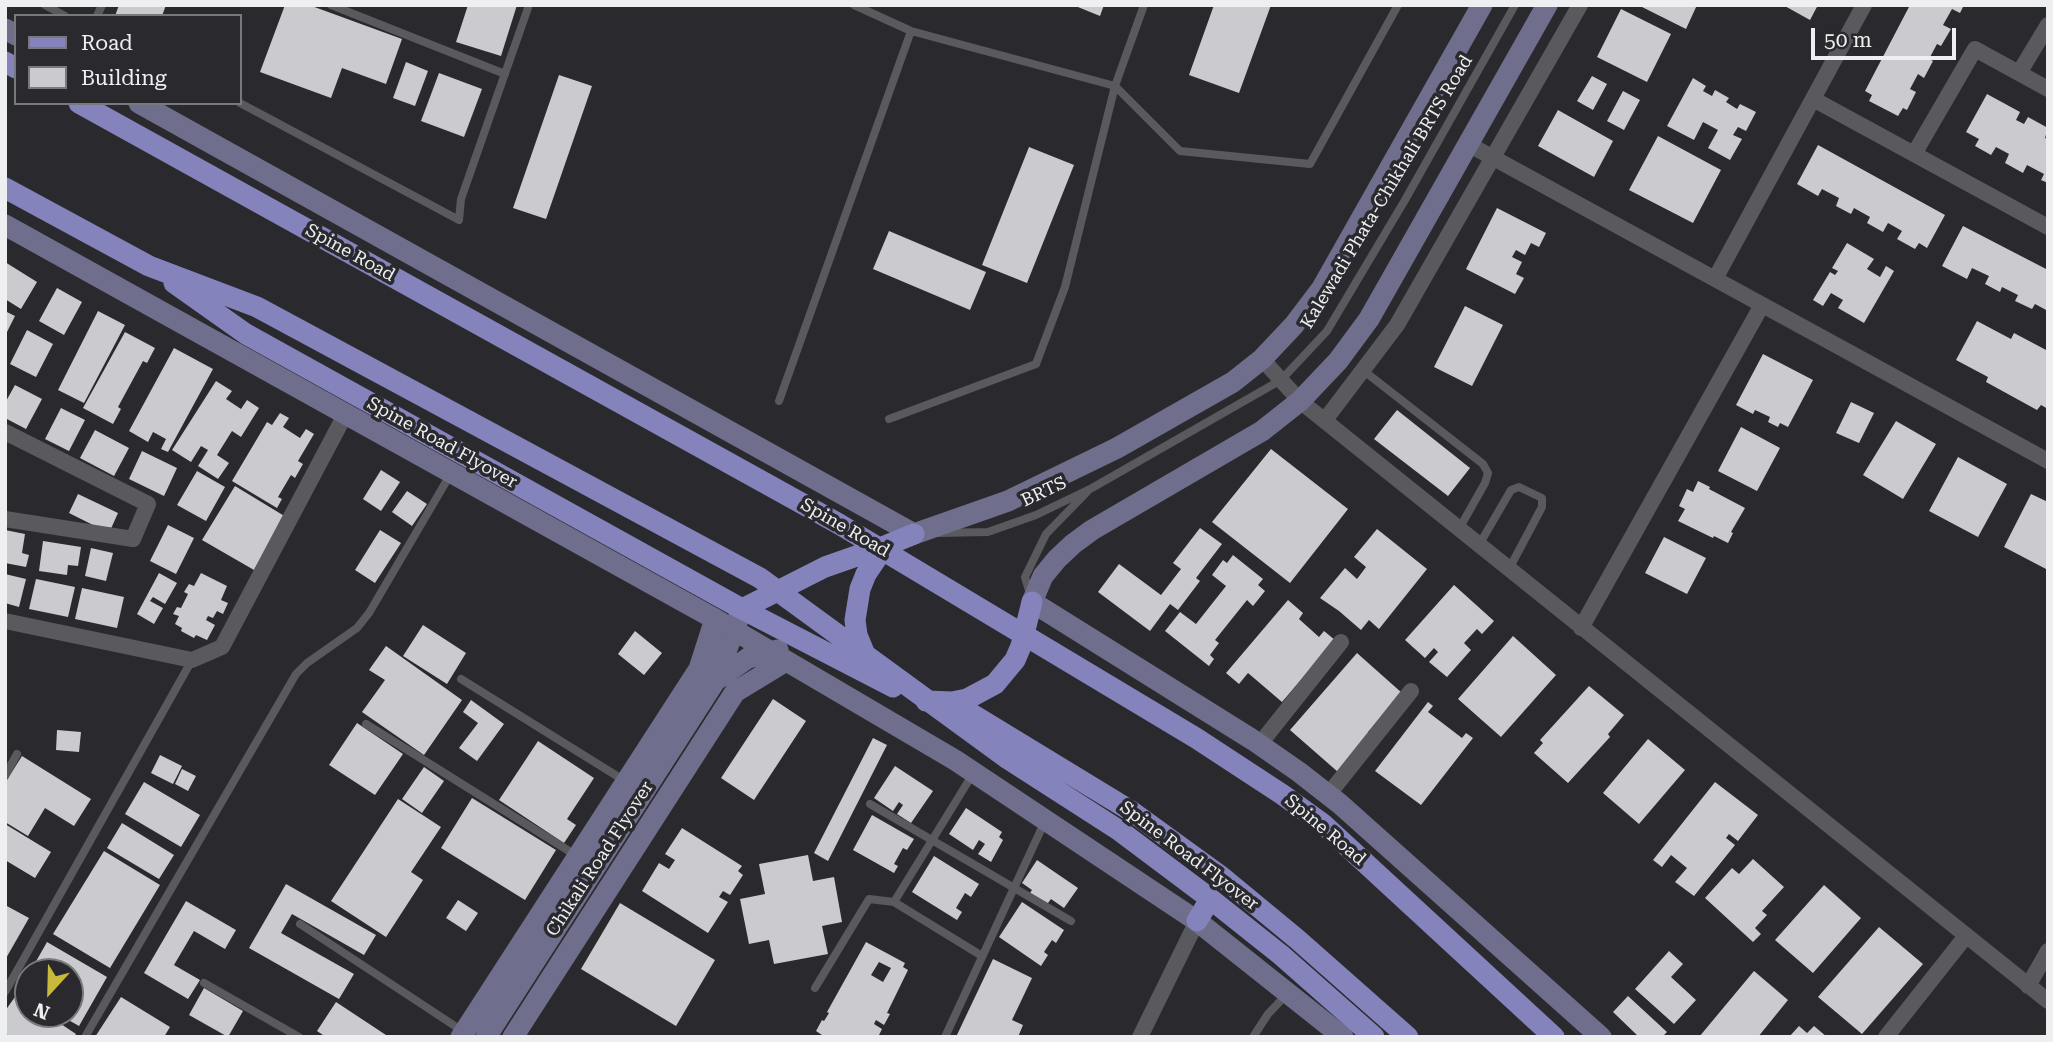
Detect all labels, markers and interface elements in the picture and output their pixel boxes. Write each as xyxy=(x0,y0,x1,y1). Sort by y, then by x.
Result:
legend xyxy=(14,14,242,105)
scale bar xyxy=(1815,14,1960,58)
text: 50 m xyxy=(1824,28,1872,52)
text: Road xyxy=(81,31,133,55)
street label: Kalewadi Phata-Chikhali BRTS Road xyxy=(1297,51,1477,333)
text: Building xyxy=(81,66,167,90)
street label: Spine Road xyxy=(301,220,399,286)
street label: Spine Road Flyover xyxy=(363,393,521,493)
street label: BRTS xyxy=(1018,472,1070,512)
street label: Spine Road xyxy=(797,494,893,562)
street label: Chikali Road Flyover xyxy=(542,778,658,940)
street label: Spine Road xyxy=(1280,790,1370,870)
street label: Spine Road Flyover xyxy=(1115,797,1263,915)
north arrow xyxy=(14,958,84,1028)
text: N xyxy=(31,998,53,1024)

